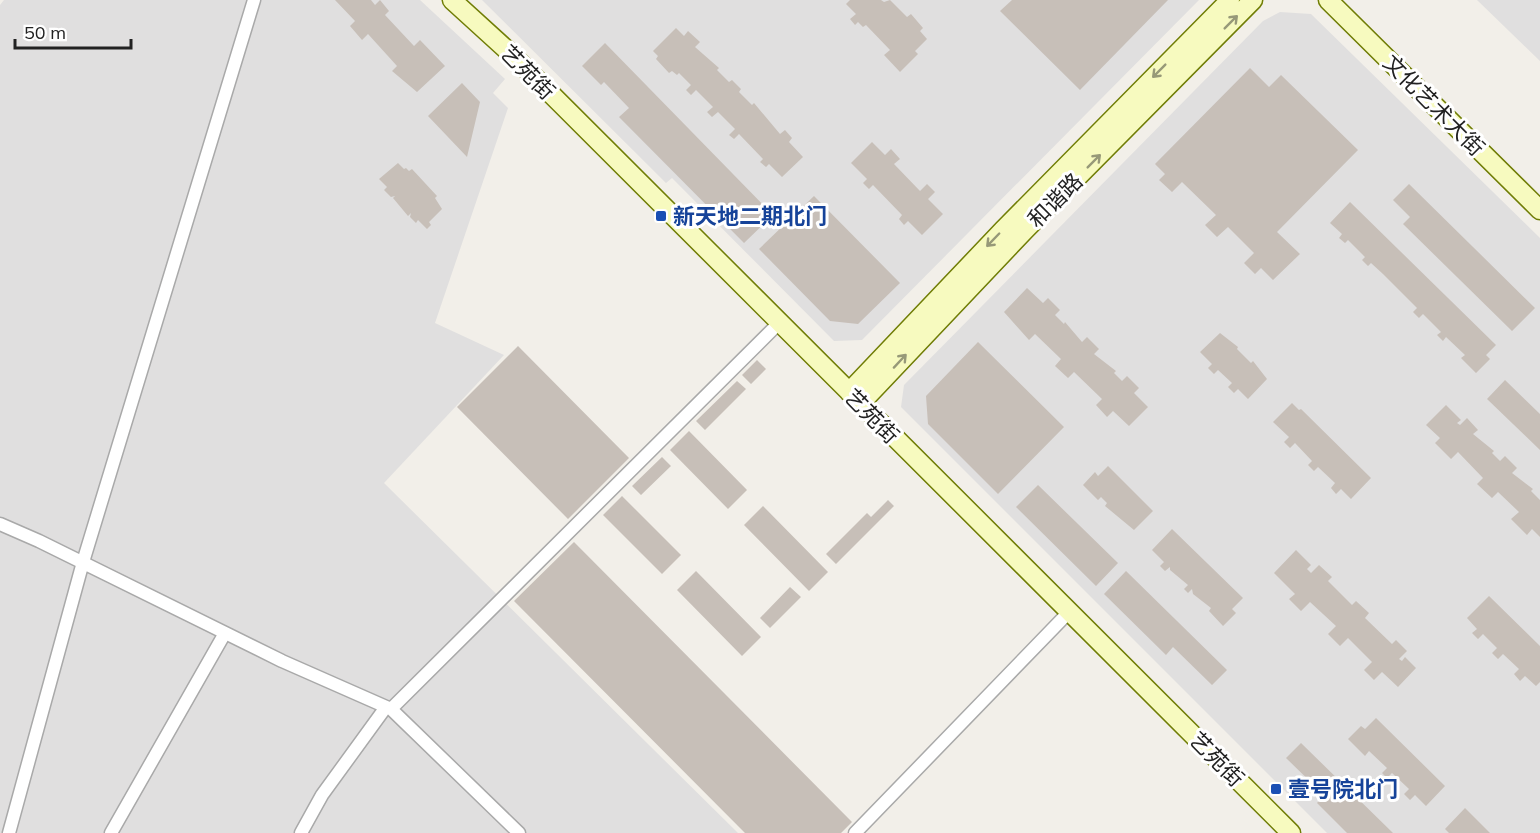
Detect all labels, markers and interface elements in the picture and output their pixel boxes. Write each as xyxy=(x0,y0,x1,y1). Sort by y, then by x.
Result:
scale bar xyxy=(15,12,130,50)
one-way arrow xyxy=(1224,14,1239,29)
text: 50 m xyxy=(24,21,66,44)
street label: 艺苑街 xyxy=(495,39,561,105)
street label: 文化艺术大街 xyxy=(1377,48,1491,162)
one-way arrow xyxy=(1152,64,1167,79)
one-way arrow xyxy=(1087,153,1101,168)
street label: 和谐路 xyxy=(1022,167,1088,233)
place label: 新天地二期北门 xyxy=(673,202,827,230)
marker: 新天地二期北门 xyxy=(654,209,668,223)
one-way arrow xyxy=(986,233,1000,248)
one-way arrow xyxy=(893,354,907,369)
street label: 艺苑街 xyxy=(839,383,905,449)
street label: 艺苑街 xyxy=(1184,726,1250,792)
place label: 壹号院北门 xyxy=(1288,775,1398,803)
marker: 壹号院北门 xyxy=(1269,782,1283,796)

